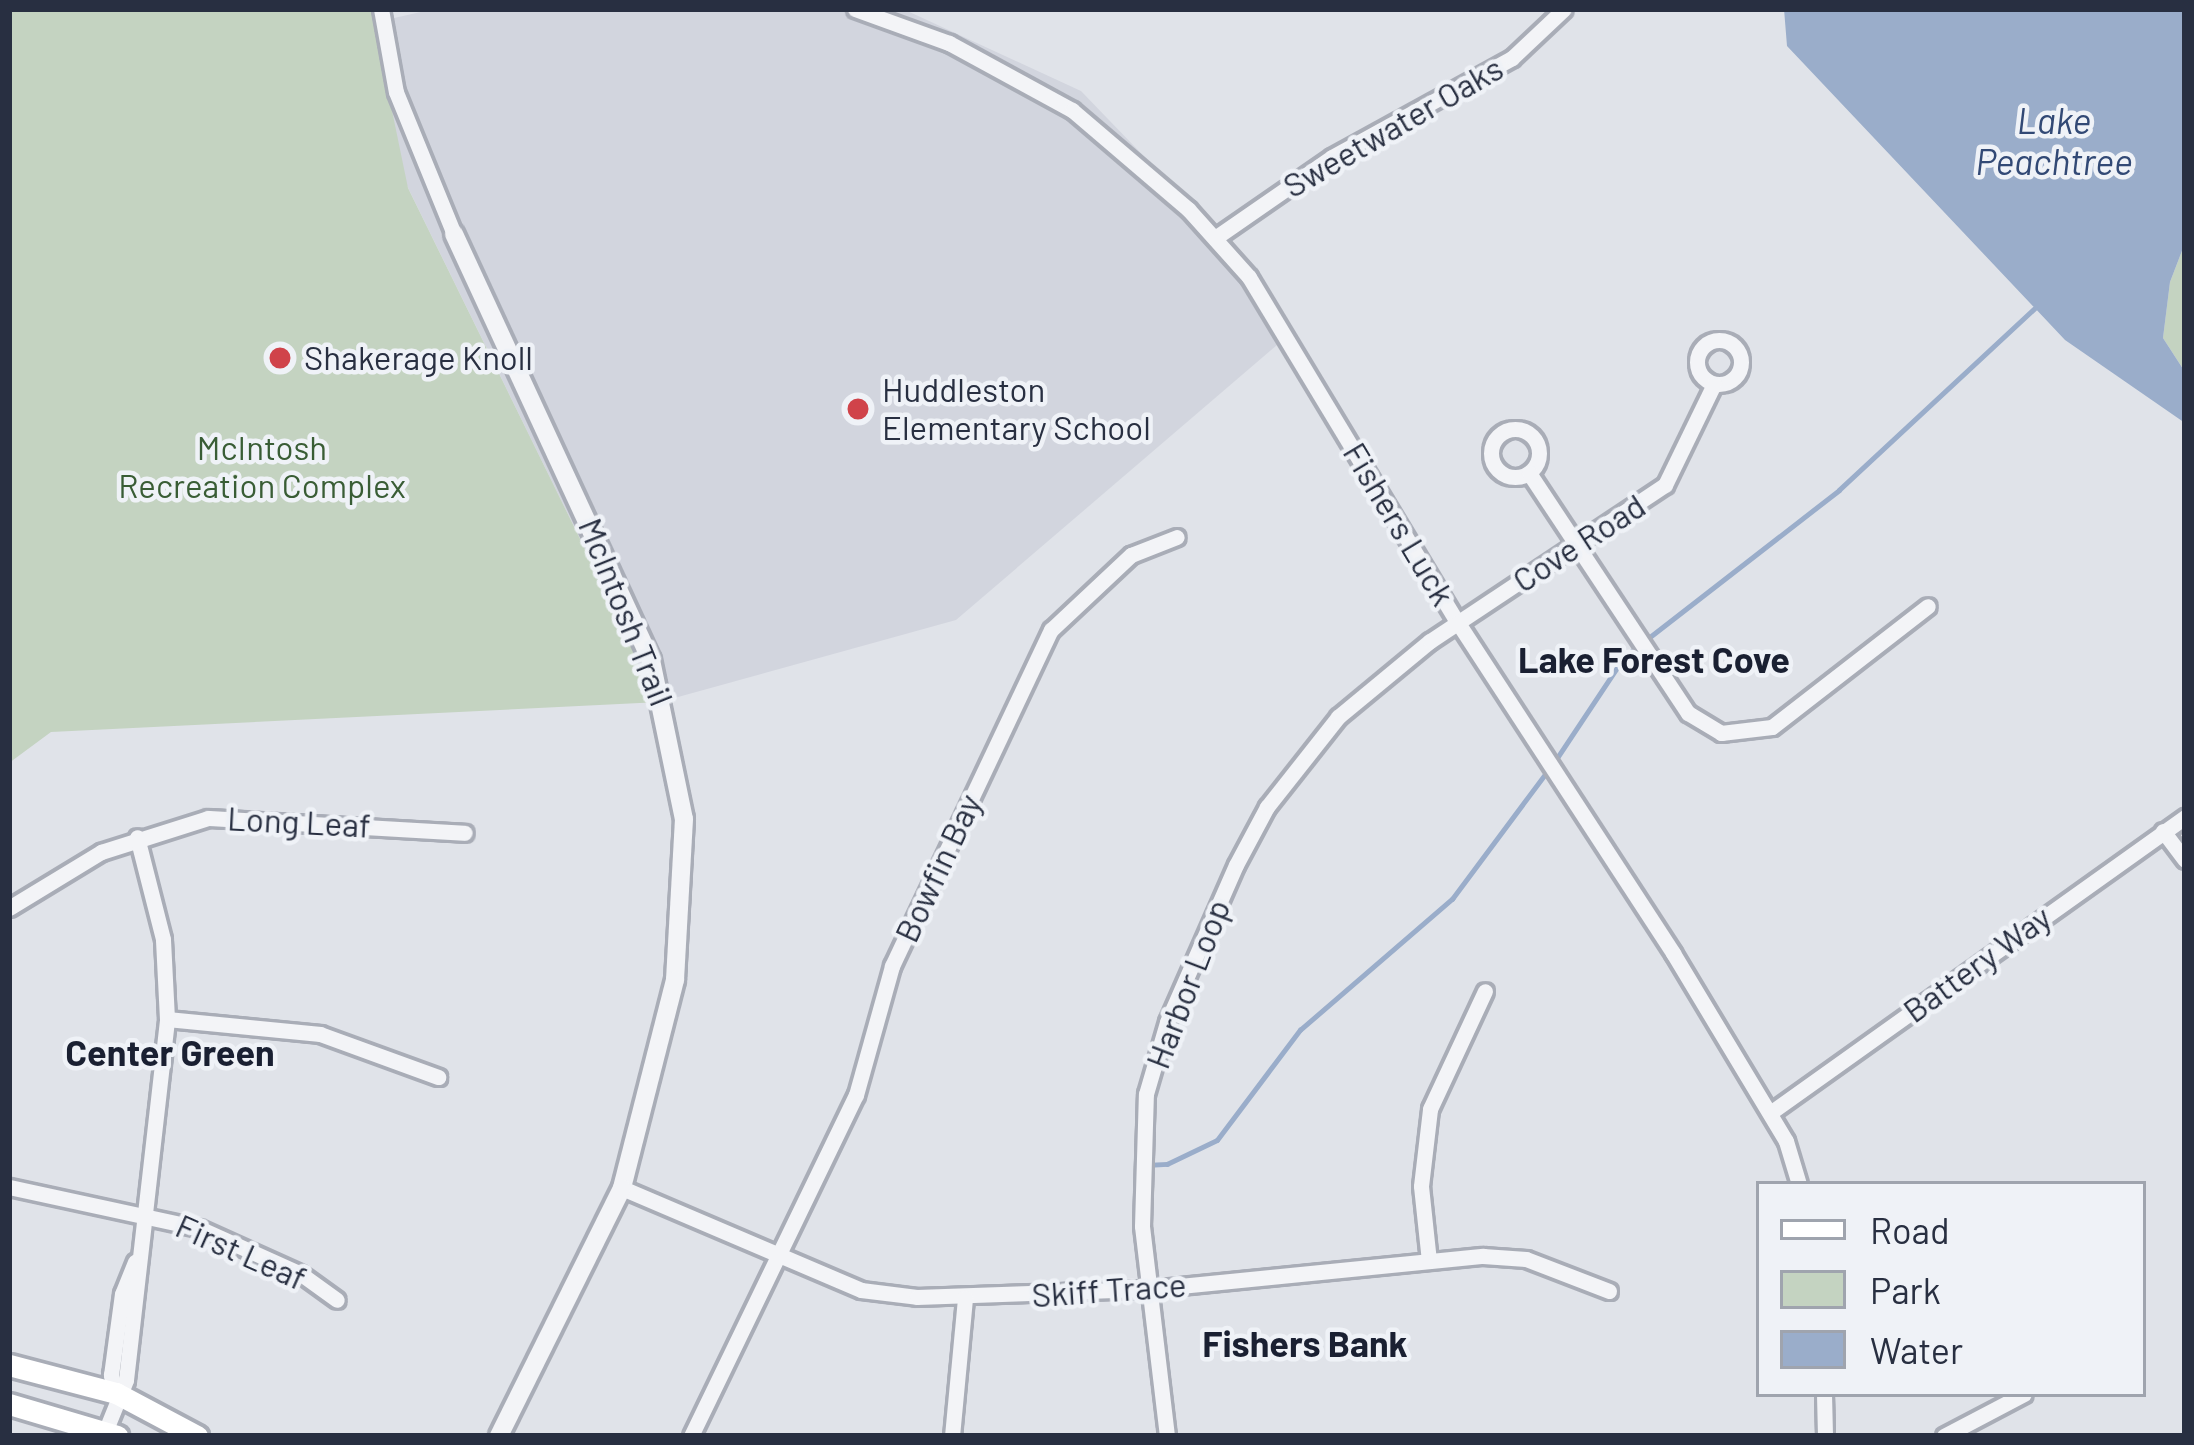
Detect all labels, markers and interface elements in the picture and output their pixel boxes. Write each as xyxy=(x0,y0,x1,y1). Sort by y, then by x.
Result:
street label: Sweetwater Oaks xyxy=(1276,48,1510,206)
water label: Lake Peachtree xyxy=(1975,97,2133,182)
place label: Shakerage Knoll xyxy=(304,338,533,378)
marker: Shakerage Knoll xyxy=(267,345,293,371)
place label: Huddleston Elementary School xyxy=(882,370,1151,448)
marker: Huddleston Elementary School xyxy=(845,396,871,422)
park label: McIntosh Recreation Complex xyxy=(118,428,406,506)
street label: Fishers Luck xyxy=(1335,436,1463,612)
street label: Cove Road xyxy=(1505,486,1653,600)
street label: McIntosh Trail xyxy=(570,512,682,712)
district label: Lake Forest Cove xyxy=(1518,637,1790,681)
street label: Bowfin Bay xyxy=(887,788,989,948)
street label: Long Leaf xyxy=(226,798,372,846)
street label: Harbor Loop xyxy=(1138,894,1238,1074)
street label: Battery Way xyxy=(1896,897,2058,1031)
district label: Center Green xyxy=(65,1030,275,1074)
legend xyxy=(1756,1181,2146,1397)
street label: First Leaf xyxy=(170,1206,312,1298)
text: Road xyxy=(1870,1208,1950,1251)
street label: Skiff Trace xyxy=(1030,1265,1188,1315)
text: Park xyxy=(1870,1268,1941,1311)
district label: Fishers Bank xyxy=(1202,1321,1408,1365)
text: Water xyxy=(1870,1328,1963,1371)

